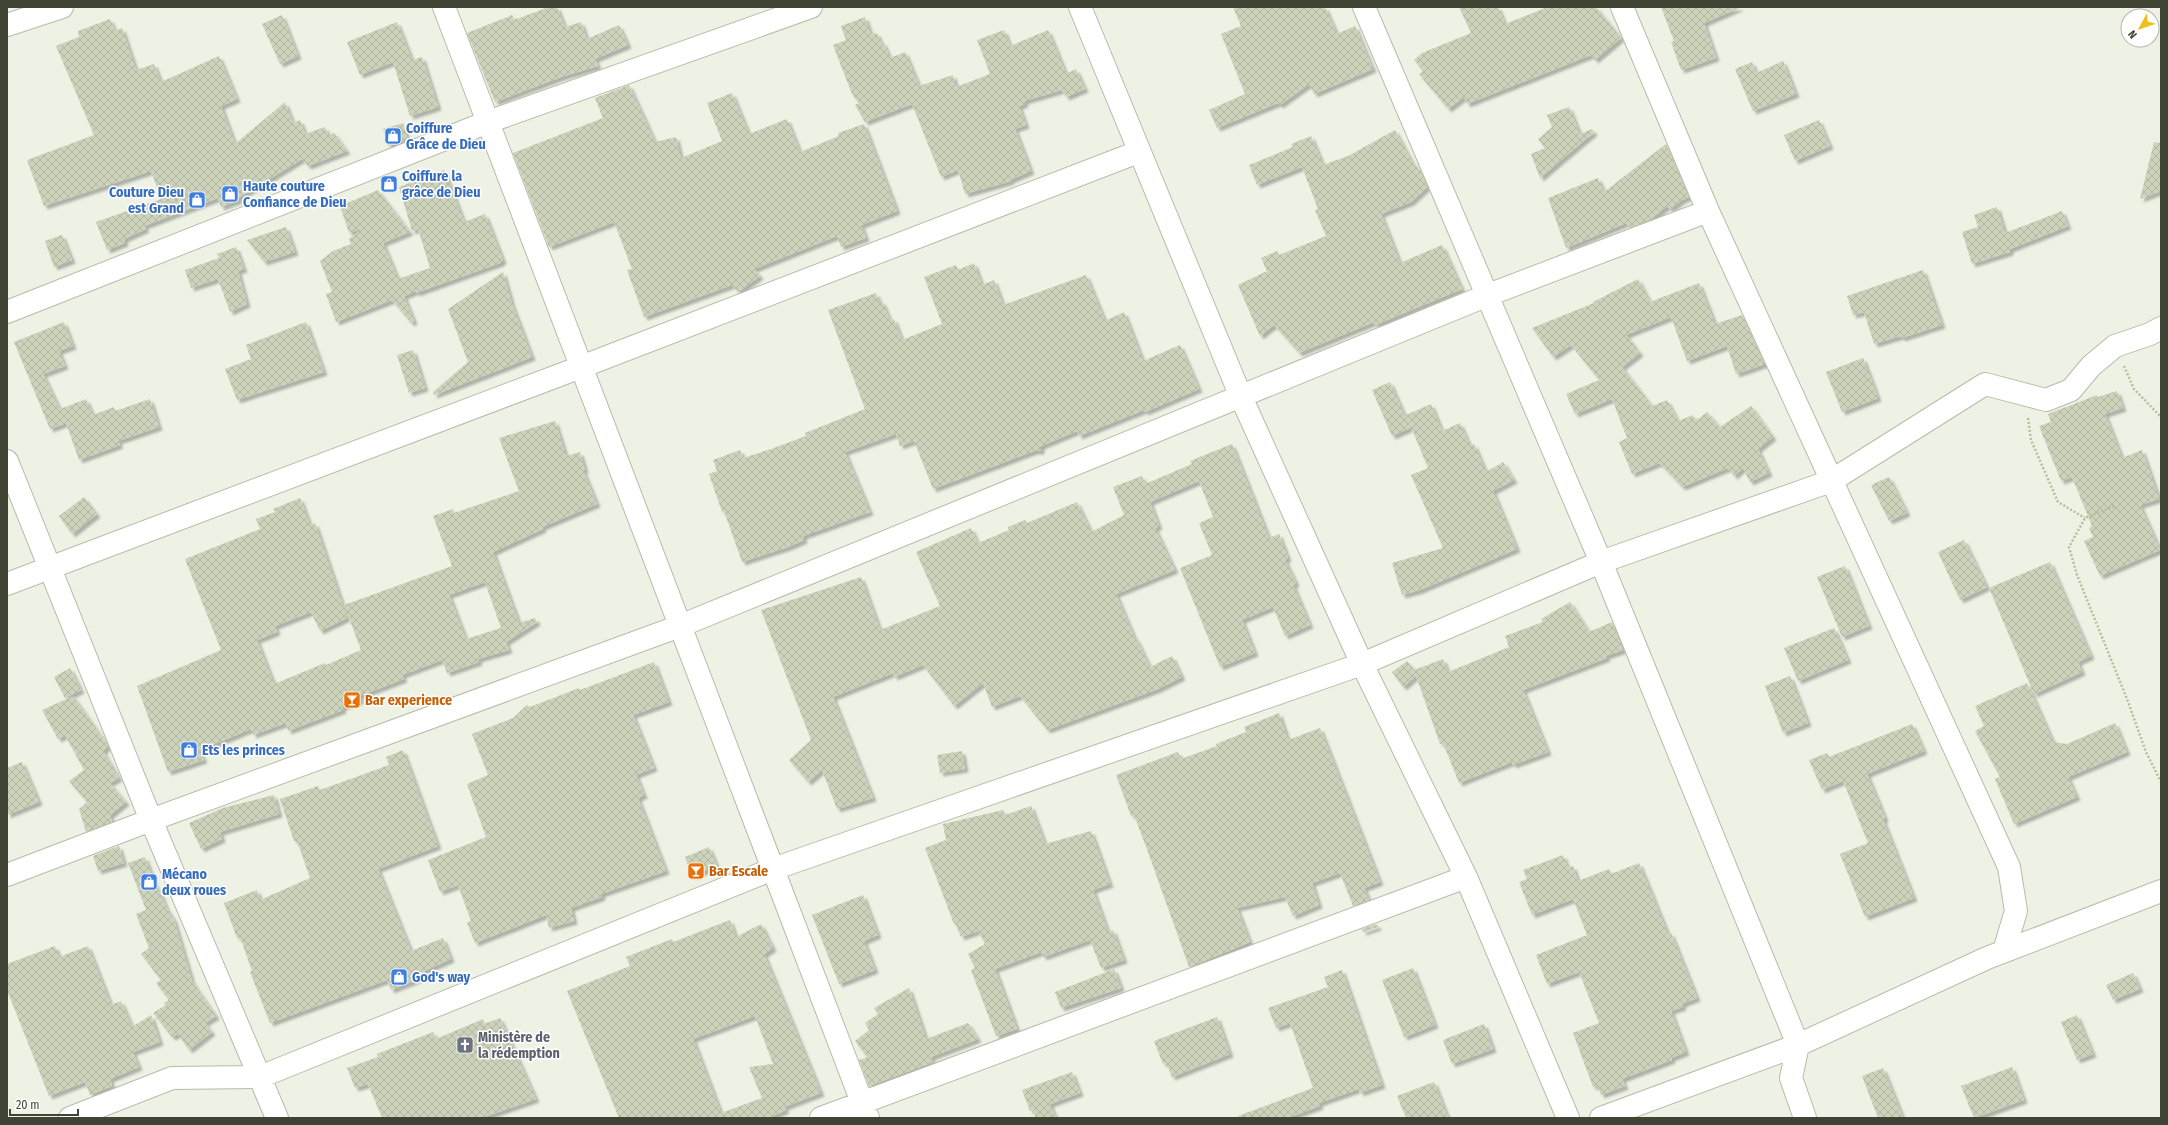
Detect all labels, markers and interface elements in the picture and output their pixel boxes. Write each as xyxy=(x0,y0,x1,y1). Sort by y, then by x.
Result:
north arrow xyxy=(2120,8,2160,48)
text: N xyxy=(2126,27,2140,41)
place label: Coiffure Grâce de Dieu xyxy=(406,120,486,153)
shop icon: Coiffure Grâce de Dieu xyxy=(383,126,403,146)
place label: Coiffure la grâce de Dieu xyxy=(402,168,480,201)
shop icon: Coiffure la grâce de Dieu xyxy=(379,174,399,194)
place label: Haute couture Confiance de Dieu xyxy=(243,178,347,211)
place label: Couture Dieu est Grand xyxy=(109,184,184,217)
shop icon: Haute couture Confiance de Dieu xyxy=(220,184,240,204)
shop icon: Couture Dieu est Grand xyxy=(187,190,207,210)
bar icon: Bar experience xyxy=(342,690,362,710)
place label: Bar experience xyxy=(365,692,452,709)
shop icon: Ets les princes xyxy=(179,740,199,760)
place label: Ets les princes xyxy=(202,742,285,759)
bar icon: Bar Escale xyxy=(686,861,706,881)
place label: Bar Escale xyxy=(709,863,768,880)
place label: Mécano deux roues xyxy=(162,866,226,899)
shop icon: Mécano deux roues xyxy=(139,872,159,892)
shop icon: God's way xyxy=(389,967,409,987)
place label: God's way xyxy=(412,969,471,986)
place label: Ministère de la rédemption xyxy=(478,1029,560,1062)
church icon: Ministère de la rédemption xyxy=(455,1035,475,1055)
scale bar xyxy=(10,1091,78,1117)
text: 20 m xyxy=(16,1098,40,1112)

